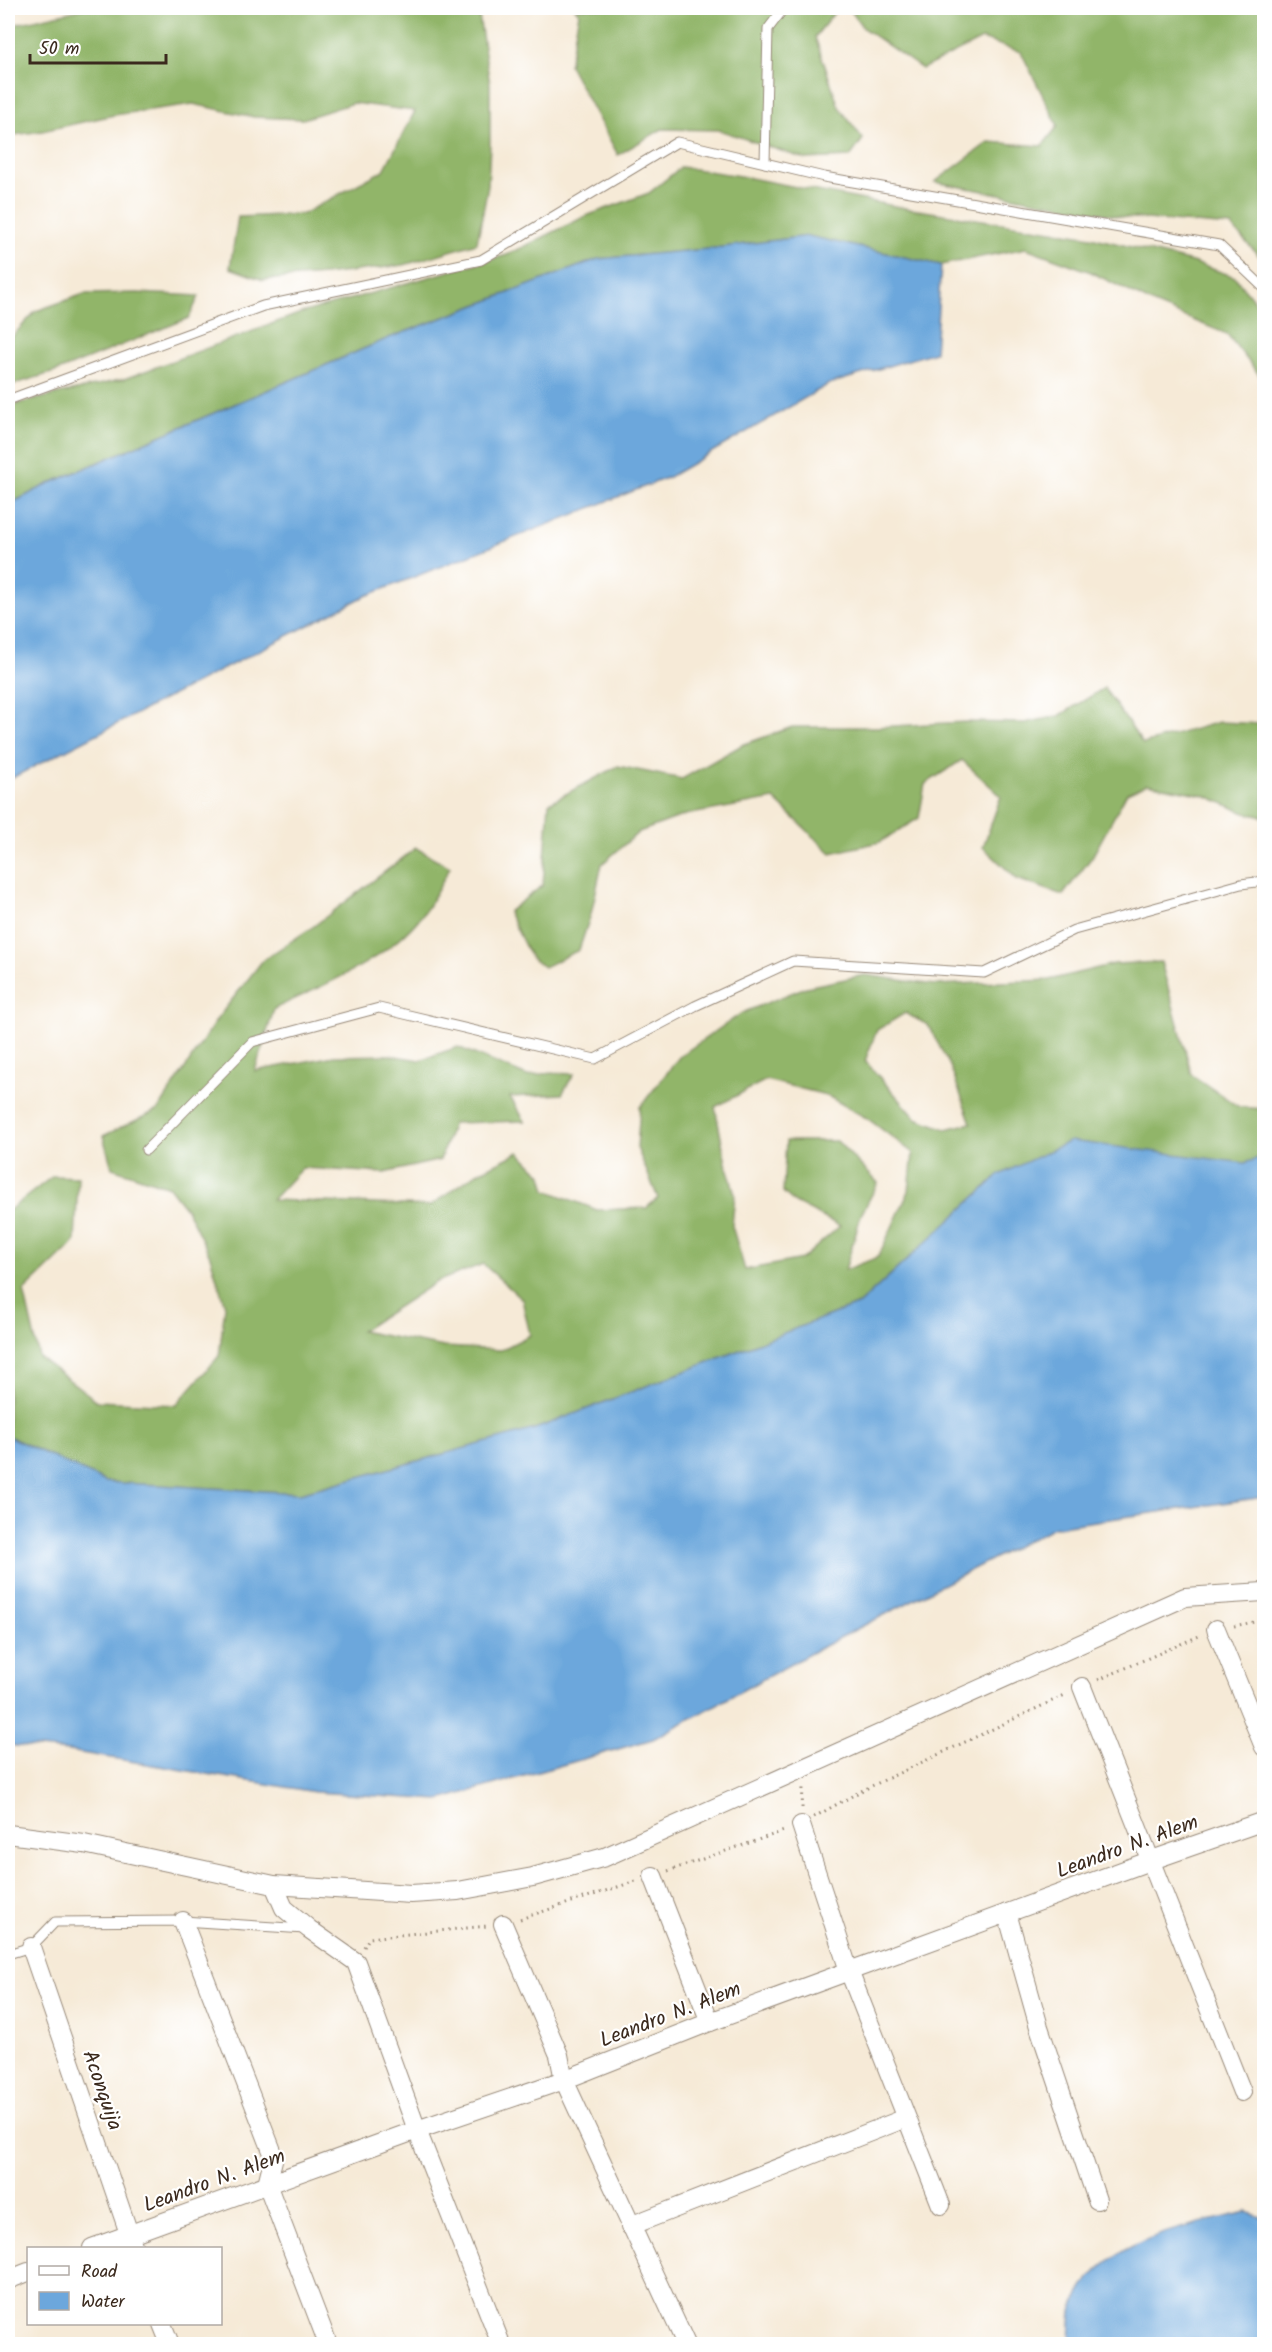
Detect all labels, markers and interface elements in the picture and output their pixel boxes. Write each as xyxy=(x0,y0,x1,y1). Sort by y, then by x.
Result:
scale bar xyxy=(30,27,166,65)
text: 50 m xyxy=(39,35,79,64)
street label: Leandro N. Alem xyxy=(1052,1806,1203,1888)
street label: Leandro N. Alem xyxy=(595,1973,746,2058)
street label: Aconquija xyxy=(72,2046,131,2135)
street label: Leandro N. Alem xyxy=(139,2140,290,2222)
legend xyxy=(27,2247,222,2325)
text: Road xyxy=(81,2258,118,2287)
text: Water xyxy=(81,2288,126,2317)

